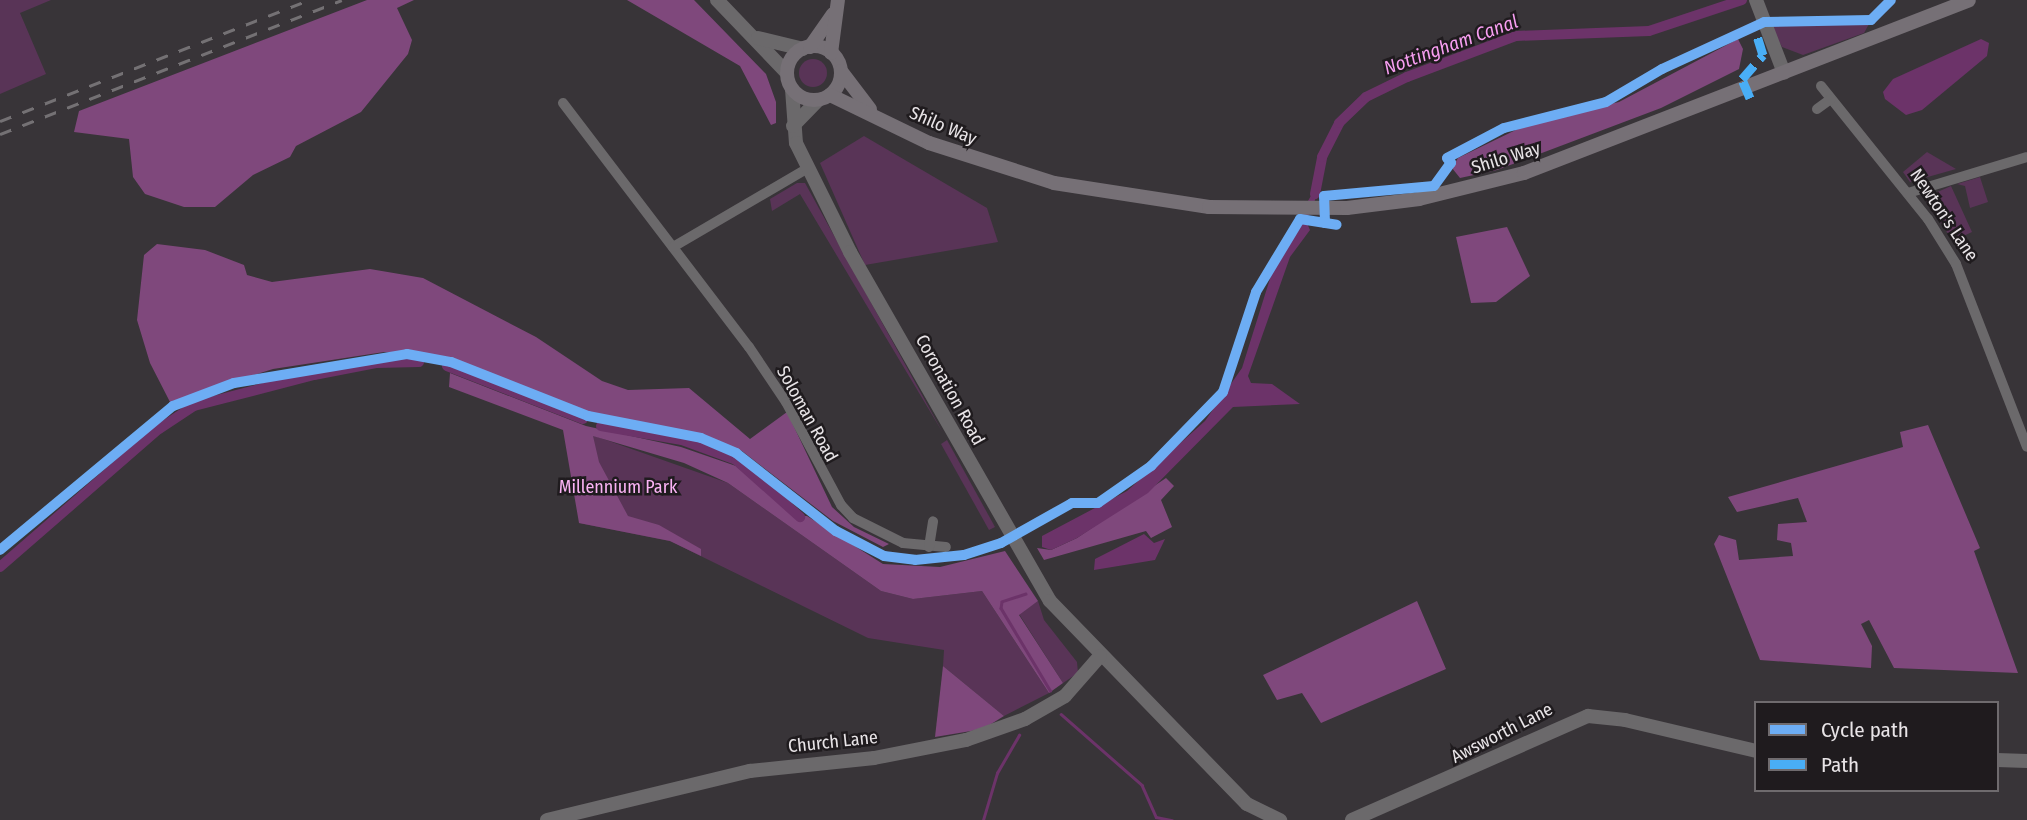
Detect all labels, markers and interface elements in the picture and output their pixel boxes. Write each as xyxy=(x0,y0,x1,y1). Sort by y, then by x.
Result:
water label: Nottingham Canal xyxy=(1381,10,1521,80)
street label: Shilo Way xyxy=(906,102,980,150)
street label: Shilo Way xyxy=(1469,137,1543,179)
street label: Newton's Lane xyxy=(1905,165,1983,265)
street label: Coronation Road xyxy=(911,331,989,449)
street label: Soloman Road xyxy=(772,362,842,466)
park label: Millennium Park xyxy=(559,476,677,498)
street label: Awsworth Lane xyxy=(1448,698,1556,768)
legend xyxy=(1754,701,1999,792)
text: Cycle path xyxy=(1821,717,1909,743)
street label: Church Lane xyxy=(787,727,879,757)
text: Path xyxy=(1821,752,1859,778)

